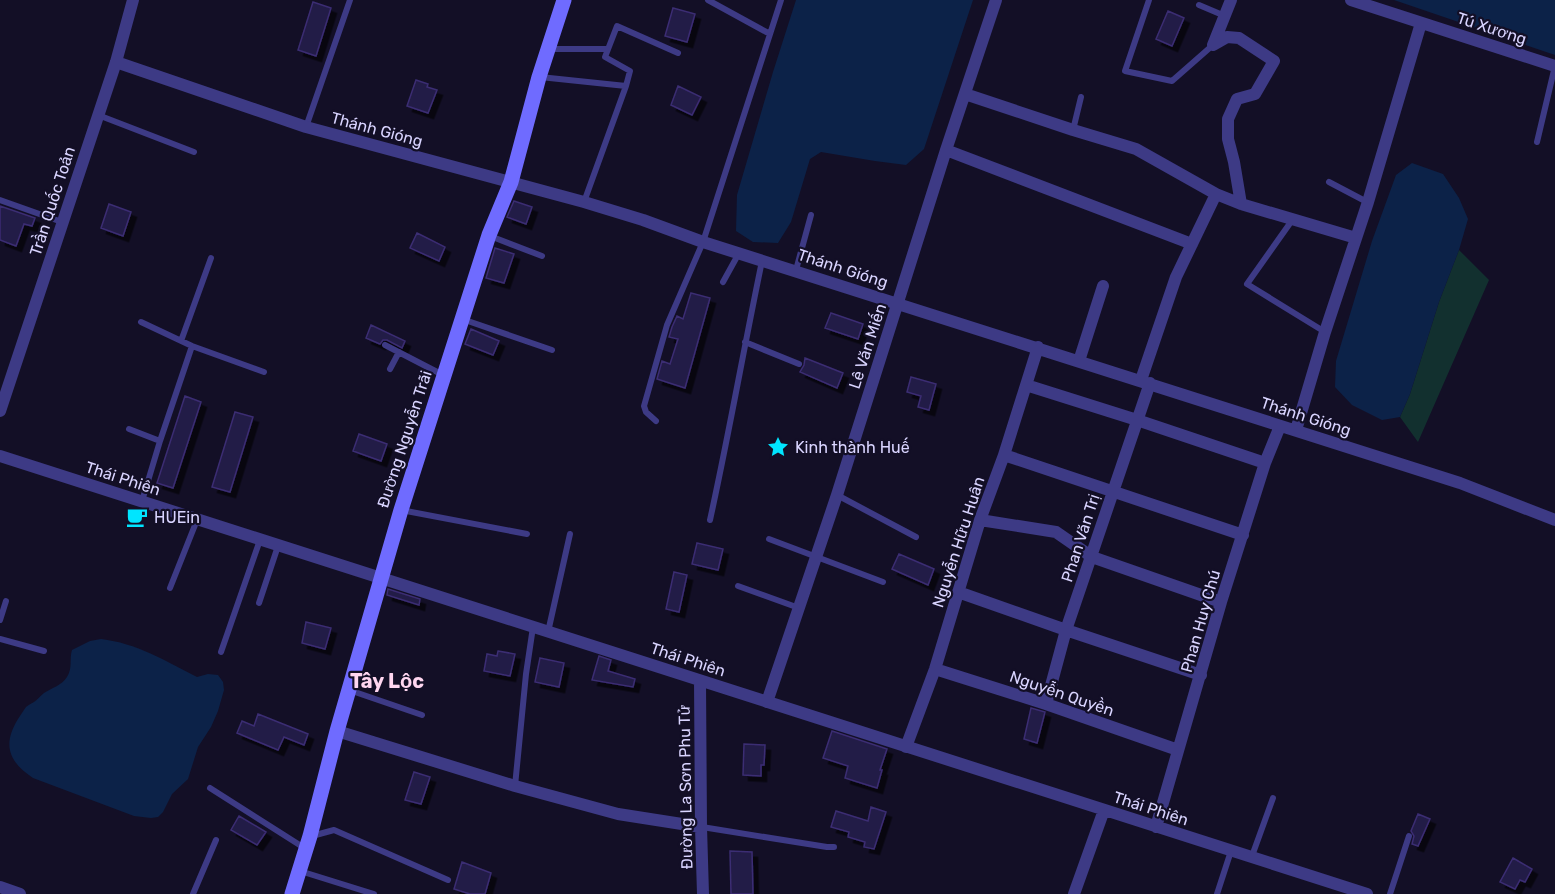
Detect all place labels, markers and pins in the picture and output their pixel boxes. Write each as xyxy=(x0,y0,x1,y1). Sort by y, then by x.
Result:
place icon: Kinh thành Huế xyxy=(766,435,790,459)
place label: Kinh thành Huế xyxy=(795,437,910,457)
cafe icon: HUEin xyxy=(125,505,149,529)
place label: HUEin xyxy=(154,508,200,527)

